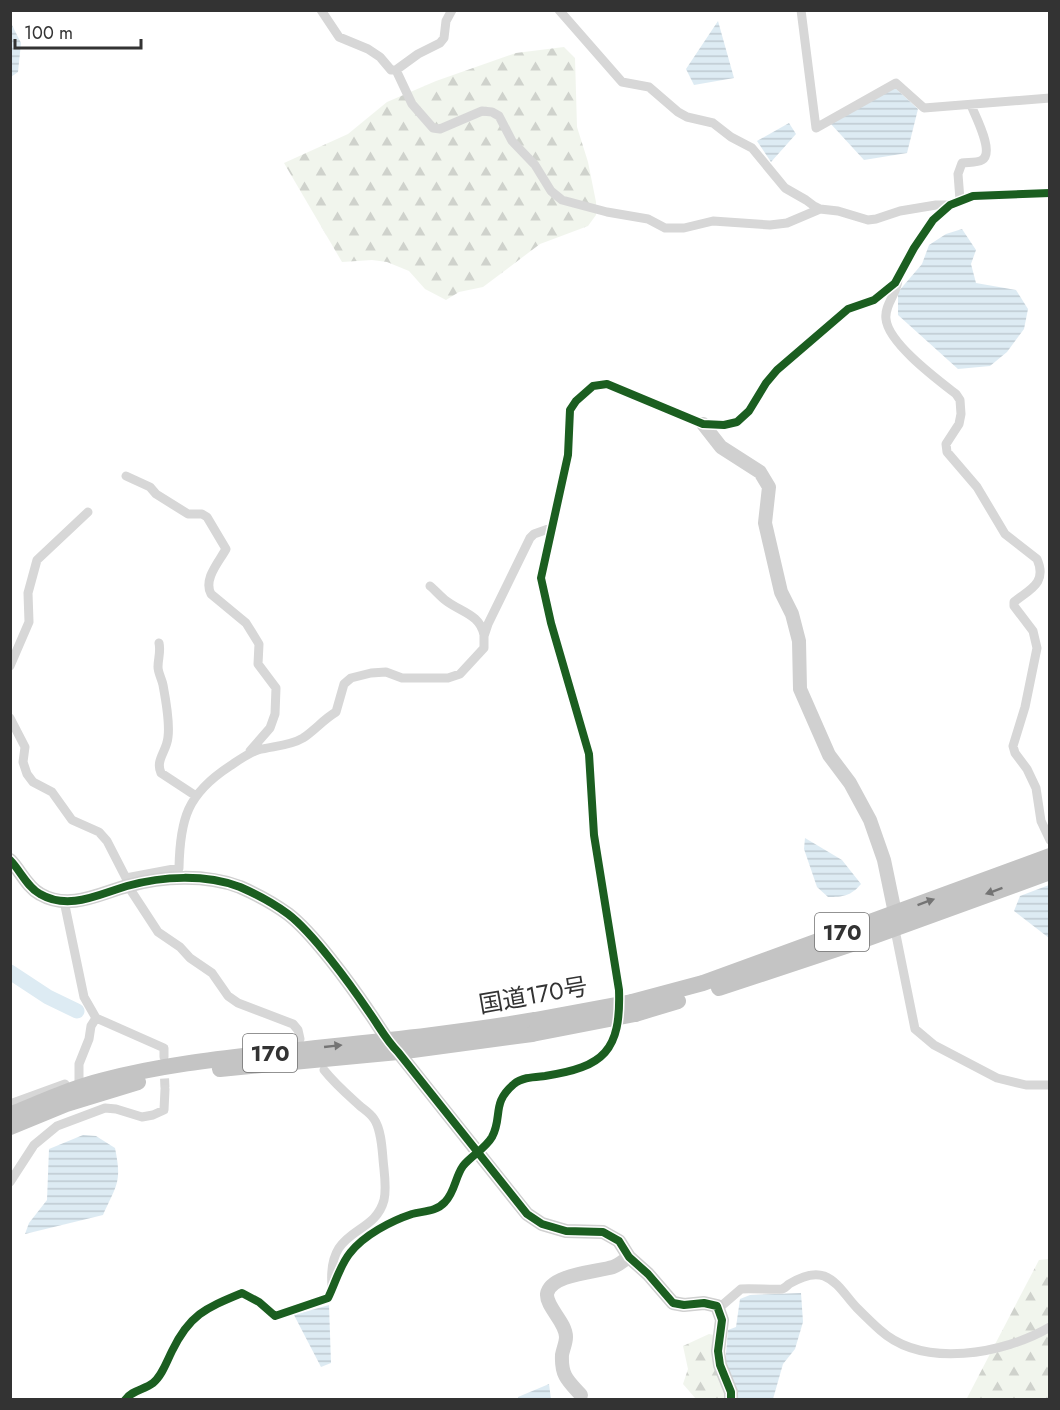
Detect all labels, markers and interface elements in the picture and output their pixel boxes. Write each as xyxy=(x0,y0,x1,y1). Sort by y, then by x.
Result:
scale bar xyxy=(15,12,141,50)
text: 100 m xyxy=(24,20,73,46)
one-way arrow xyxy=(985,887,1003,897)
one-way arrow xyxy=(917,896,935,906)
road number: 170 xyxy=(815,913,869,951)
street label: 国道170号 xyxy=(476,968,590,1022)
road number: 170 xyxy=(243,1034,297,1072)
one-way arrow xyxy=(323,1041,342,1051)

